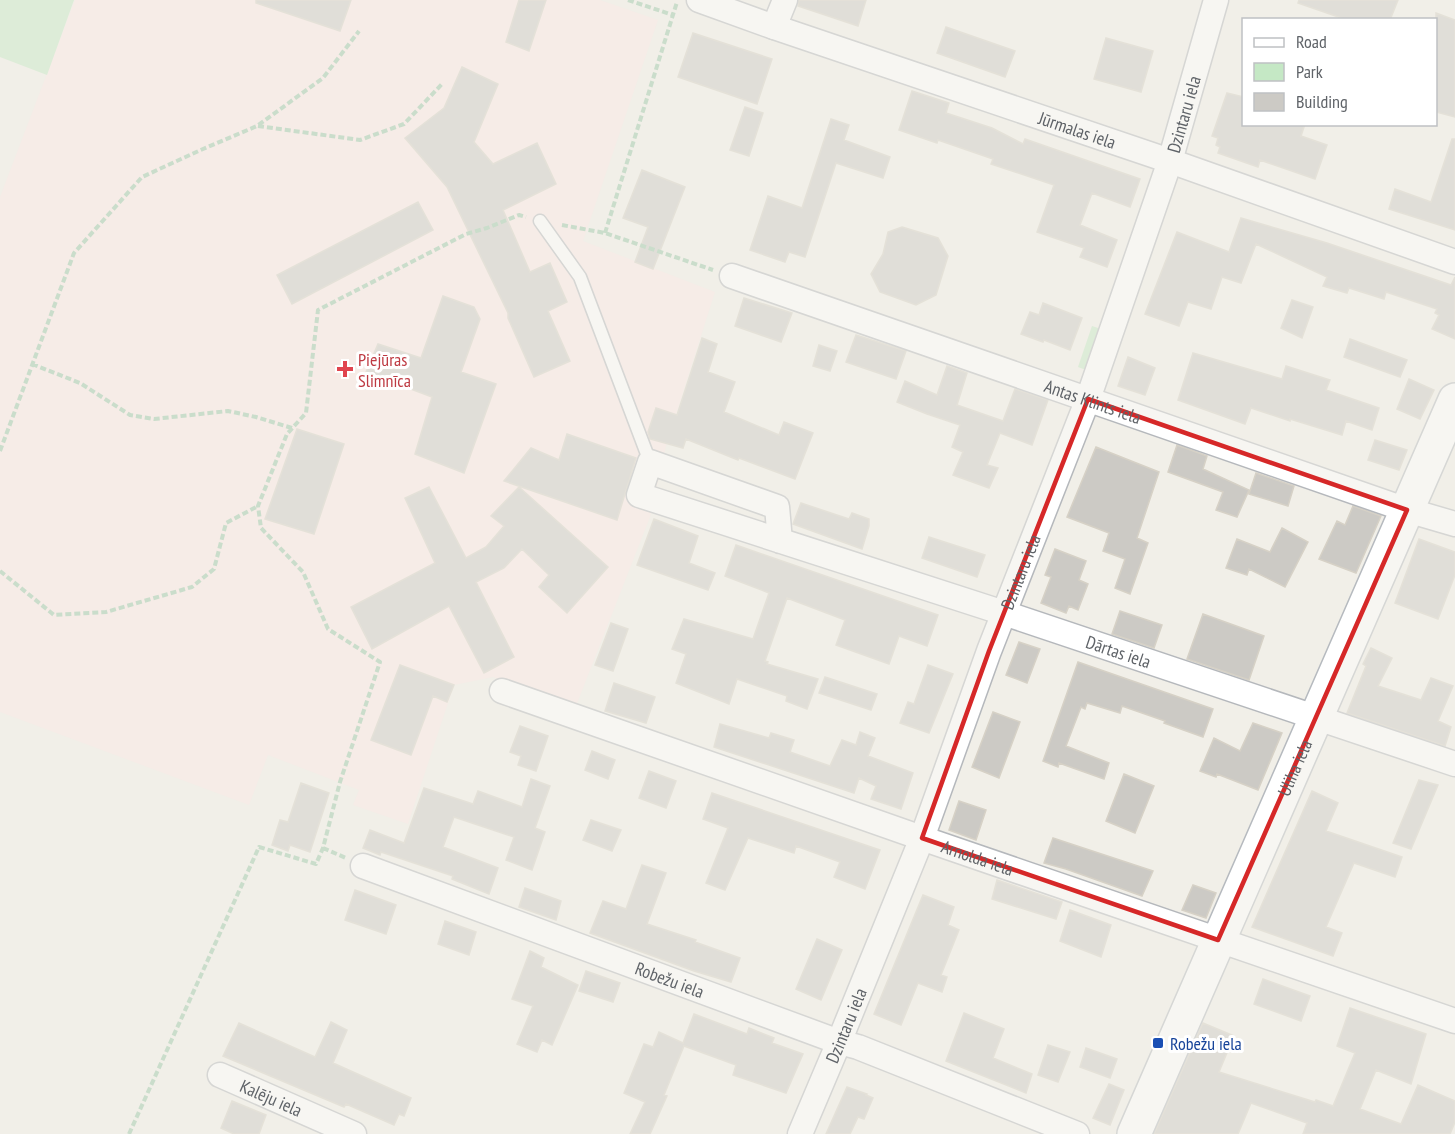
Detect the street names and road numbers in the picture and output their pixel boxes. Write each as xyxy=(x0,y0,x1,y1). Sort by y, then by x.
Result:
street label: Dzintaru iela xyxy=(1161,73,1205,155)
street label: Jūrmalas iela xyxy=(1035,106,1119,153)
street label: Antas Klints iela xyxy=(1041,374,1144,429)
street label: Dzintaru iela xyxy=(995,531,1045,613)
street label: Dārtas iela xyxy=(1083,630,1154,673)
street label: Uliha iela xyxy=(1272,736,1317,799)
street label: Arnolda iela xyxy=(939,834,1017,880)
street label: Robežu iela xyxy=(632,956,707,1003)
street label: Dzintaru iela xyxy=(820,984,871,1066)
street label: Kalēju iela xyxy=(237,1074,306,1121)

